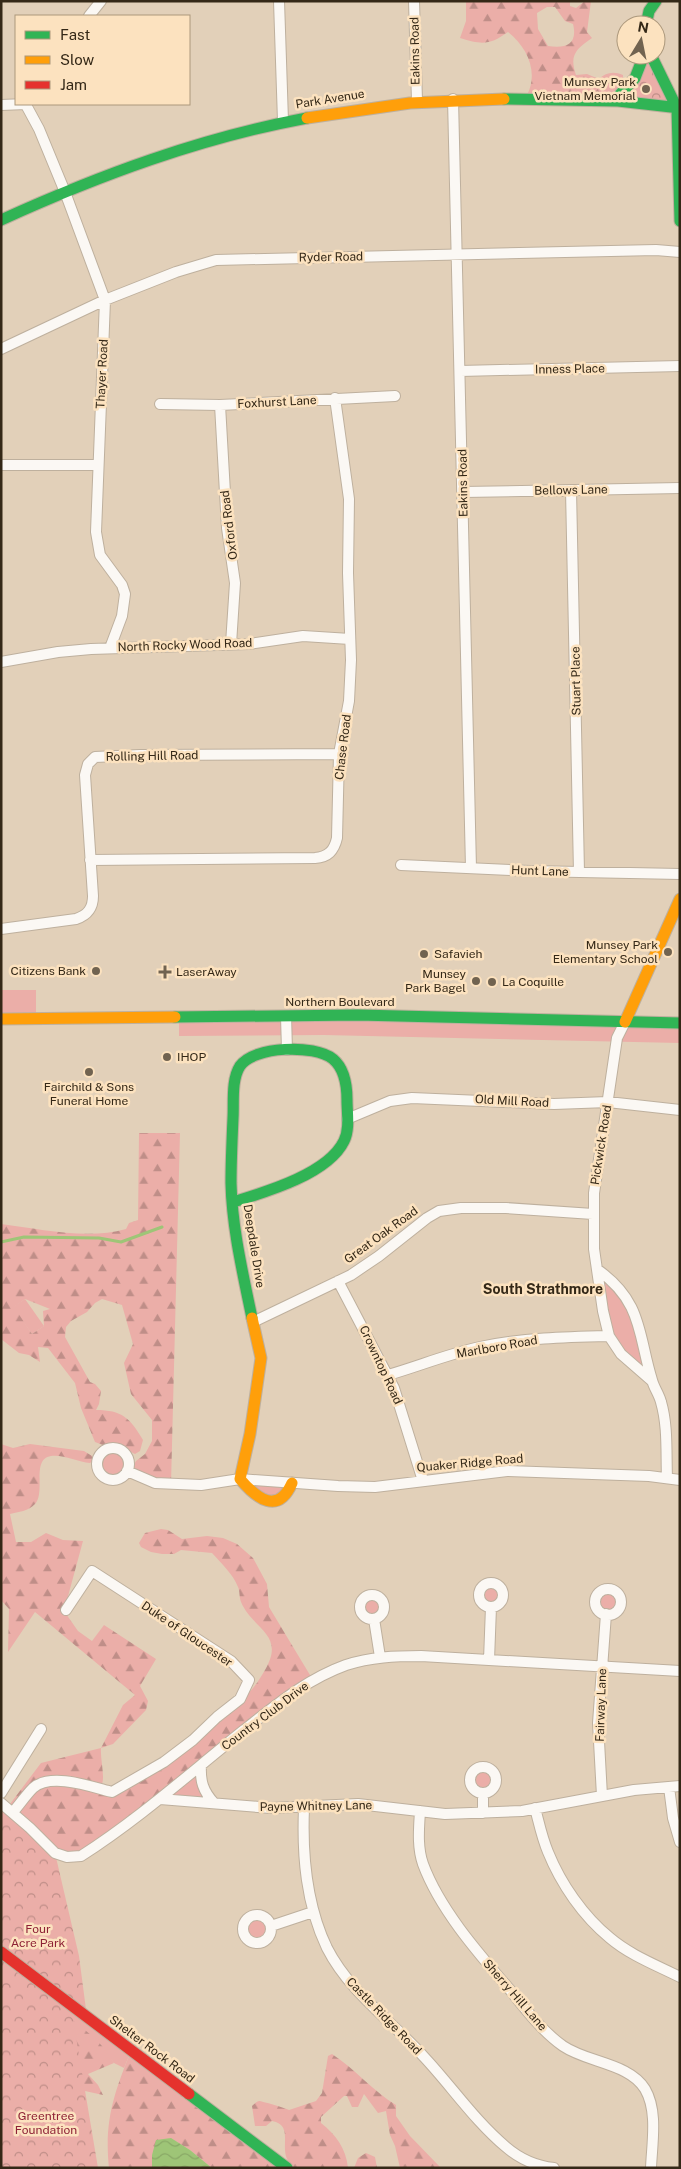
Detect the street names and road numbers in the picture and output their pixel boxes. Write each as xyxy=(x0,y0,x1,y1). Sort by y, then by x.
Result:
street label: Eakins Road xyxy=(407,17,423,85)
street label: Park Avenue xyxy=(294,87,366,111)
street label: Ryder Road xyxy=(299,249,363,265)
street label: Thayer Road xyxy=(93,339,111,409)
street label: Inness Place xyxy=(535,361,605,377)
street label: Foxhurst Lane xyxy=(237,393,317,411)
street label: Eakins Road xyxy=(455,449,471,517)
street label: Bellows Lane xyxy=(534,482,608,498)
street label: Oxford Road xyxy=(218,489,240,561)
street label: North Rocky Wood Road xyxy=(117,636,253,654)
street label: Stuart Place xyxy=(568,646,584,716)
street label: Chase Road xyxy=(332,713,354,781)
street label: Rolling Hill Road xyxy=(106,748,198,764)
street label: Hunt Lane xyxy=(511,863,569,879)
street label: Northern Boulevard xyxy=(285,995,395,1009)
street label: Old Mill Road xyxy=(475,1092,549,1110)
street label: Pickwick Road xyxy=(588,1104,614,1186)
street label: Deepdale Drive xyxy=(240,1203,268,1289)
street label: Great Oak Road xyxy=(342,1204,420,1266)
street label: Crowntop Road xyxy=(357,1323,405,1407)
street label: Marlboro Road xyxy=(455,1333,539,1361)
street label: Quaker Ridge Road xyxy=(416,1451,524,1475)
street label: Duke of Gloucester xyxy=(139,1598,235,1670)
street label: Fairway Lane xyxy=(593,1668,609,1742)
street label: Country Club Drive xyxy=(219,1679,311,1753)
street label: Payne Whitney Lane xyxy=(260,1798,373,1814)
street label: Sherry Hill Lane xyxy=(480,1956,550,2034)
street label: Castle Ridge Road xyxy=(344,1975,424,2057)
street label: Shelter Rock Road xyxy=(107,2012,197,2086)

